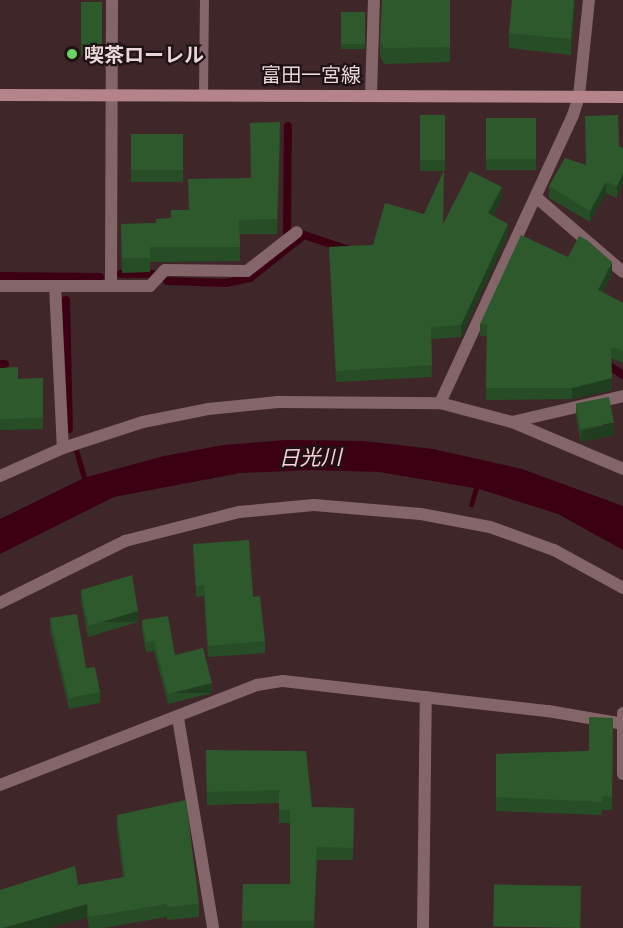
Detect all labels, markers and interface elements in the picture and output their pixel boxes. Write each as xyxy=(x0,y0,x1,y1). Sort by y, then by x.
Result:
place label: 喫茶ローレル xyxy=(84,42,204,66)
marker: 喫茶ローレル xyxy=(65,47,79,61)
street label: 富田一宮線 xyxy=(261,62,361,86)
water label: 日光川 xyxy=(278,444,342,470)

